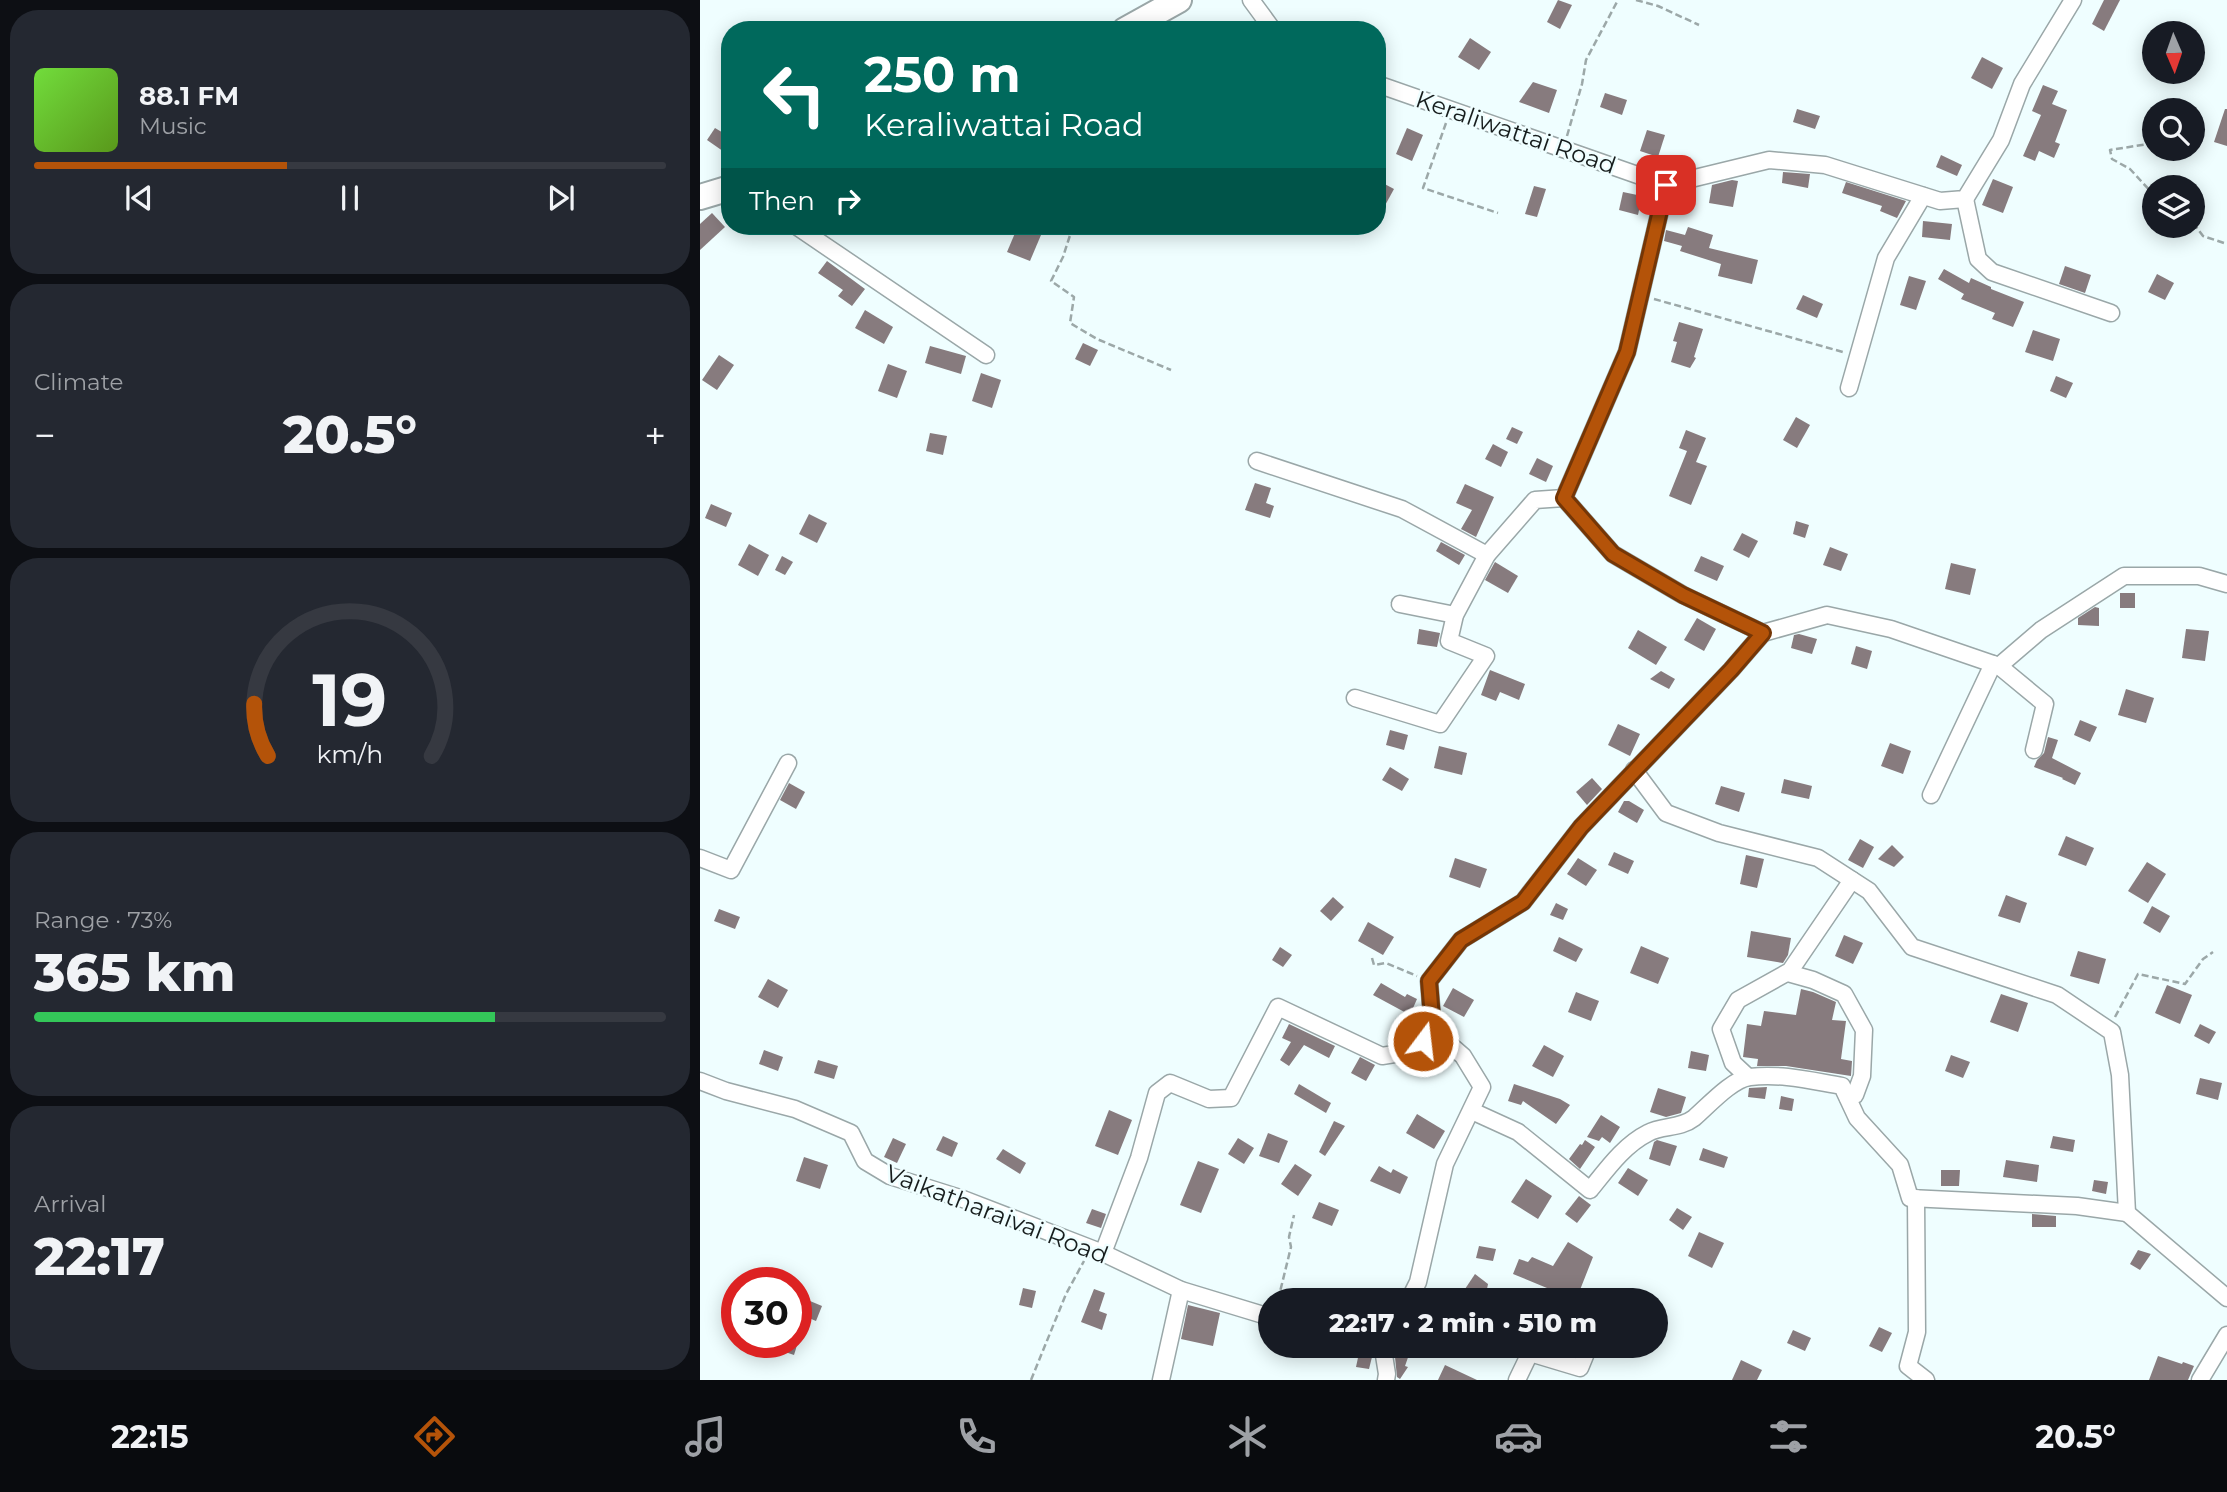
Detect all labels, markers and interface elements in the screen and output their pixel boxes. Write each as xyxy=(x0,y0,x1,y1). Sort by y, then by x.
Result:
north arrow xyxy=(2142,21,2205,84)
map controls xyxy=(2142,21,2205,238)
text: 250 m xyxy=(864,45,1021,104)
icon: left xyxy=(749,49,840,140)
text: 88.1 FM xyxy=(139,80,239,112)
street label: Keraliwattai Road xyxy=(1412,84,1620,180)
button: search xyxy=(2142,98,2205,161)
text: Keraliwattai Road xyxy=(864,105,1144,144)
text: Music xyxy=(139,112,207,140)
pin xyxy=(1636,155,1696,215)
icon: arrive xyxy=(1647,166,1685,204)
button: layers xyxy=(2142,175,2205,238)
icon: previous xyxy=(120,179,158,217)
icon: pause xyxy=(331,179,369,217)
icon: next xyxy=(542,179,580,217)
icon: right xyxy=(829,182,867,220)
text: Then xyxy=(749,185,815,217)
text: Climate xyxy=(34,368,123,396)
text: 20.5° xyxy=(283,403,417,466)
text: − xyxy=(34,412,56,459)
text: + xyxy=(644,412,666,459)
text: 19 xyxy=(313,656,387,744)
text: km/h xyxy=(317,739,383,769)
text: Range · 73% xyxy=(34,906,172,934)
text: 365 km xyxy=(34,941,235,1004)
position arrow xyxy=(1386,1004,1460,1078)
street label: Vaikatharaivai Road xyxy=(882,1158,1112,1270)
text: Arrival xyxy=(34,1190,107,1218)
text: 22:17 xyxy=(34,1225,165,1288)
speed limit sign: 30 xyxy=(721,1267,812,1358)
text: 22:17 · 2 min · 510 m xyxy=(1329,1307,1597,1339)
icon: directions xyxy=(410,1412,459,1461)
icon: music xyxy=(681,1412,730,1461)
icon: phone xyxy=(952,1412,1001,1461)
icon: climate xyxy=(1223,1412,1272,1461)
icon: car xyxy=(1494,1412,1543,1461)
icon: filters xyxy=(1764,1412,1813,1461)
text: 22:15 xyxy=(111,1417,189,1456)
text: 20.5° xyxy=(2035,1417,2116,1456)

